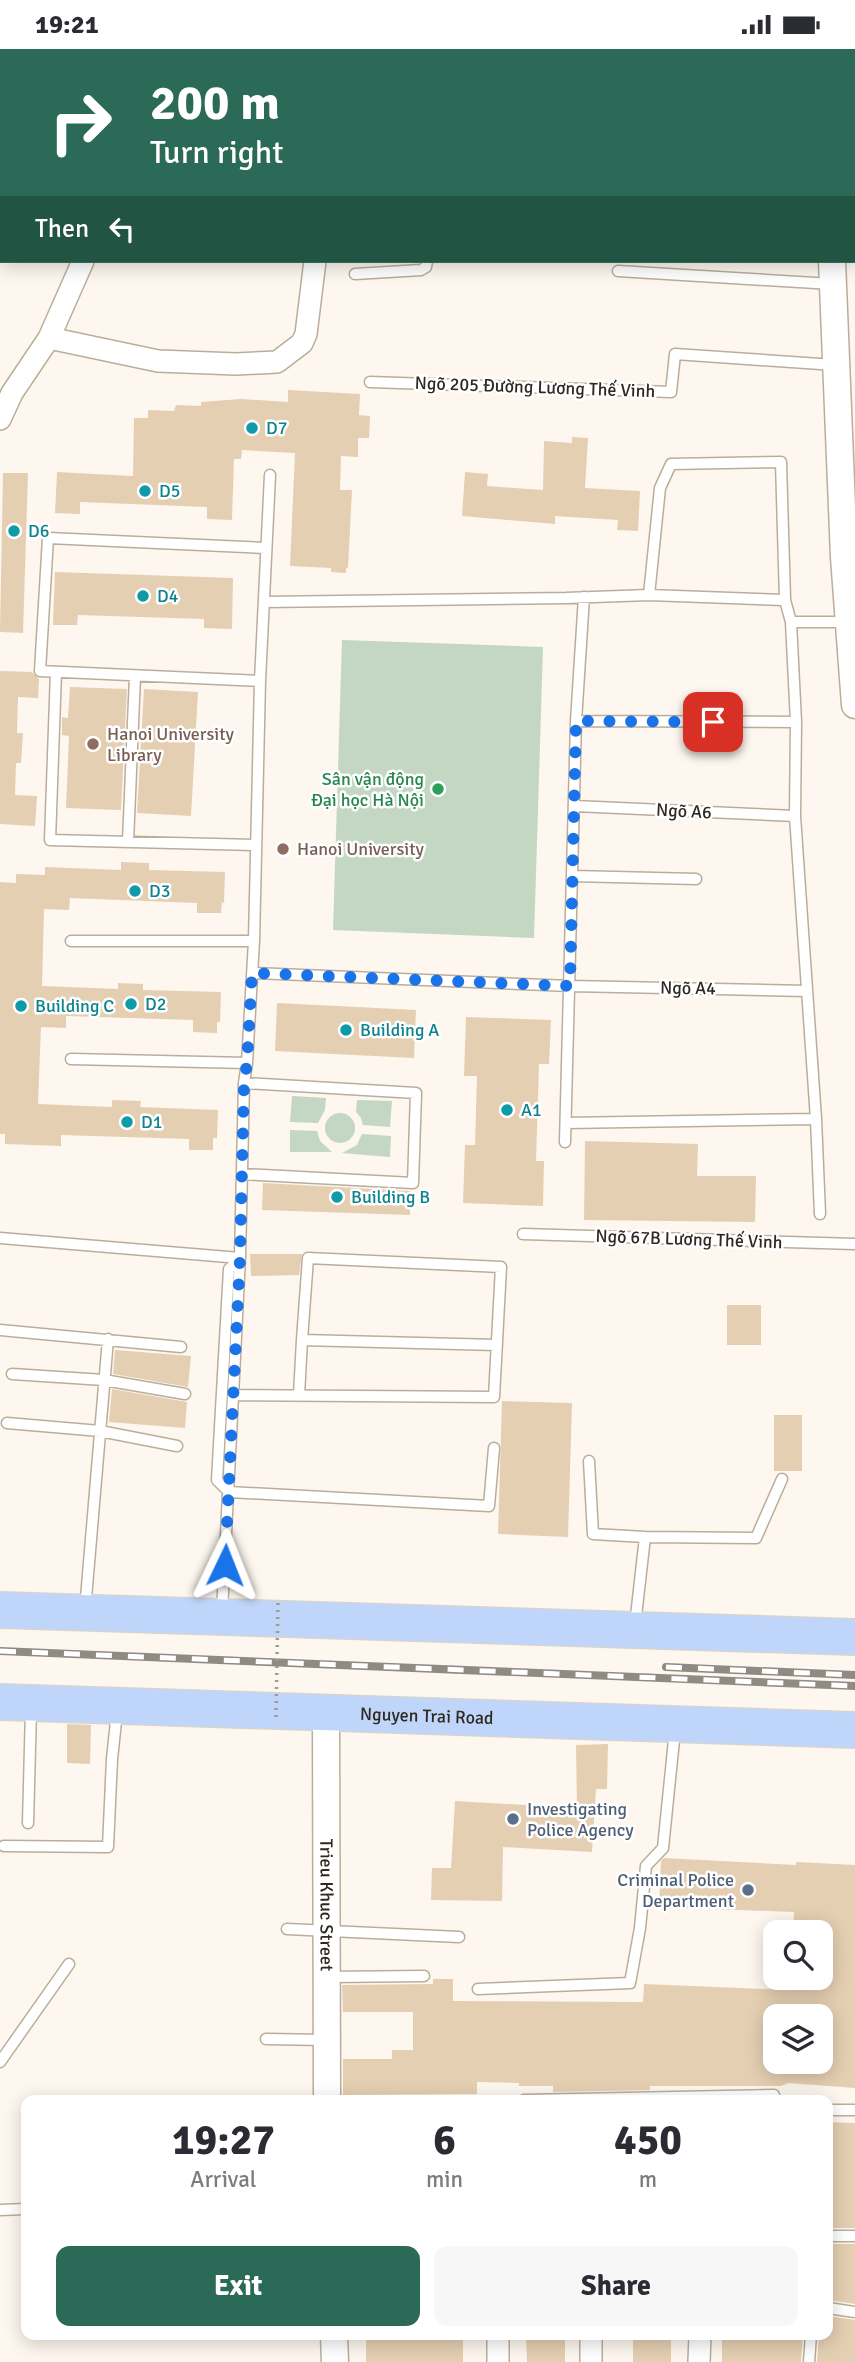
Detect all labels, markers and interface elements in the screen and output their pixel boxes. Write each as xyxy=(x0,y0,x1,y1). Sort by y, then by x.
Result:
text: 19:21 xyxy=(35,9,99,41)
text: 200 m xyxy=(150,73,280,133)
icon: right xyxy=(35,77,126,168)
text: Turn right xyxy=(150,133,283,172)
icon: left xyxy=(103,210,141,248)
text: Then xyxy=(35,213,89,245)
street label: Ngõ 205 Đường Lương Thế Vinh xyxy=(414,372,656,402)
place label: D7 xyxy=(266,417,287,439)
marker: D7 xyxy=(244,420,260,436)
place label: D5 xyxy=(159,480,180,502)
marker: D5 xyxy=(137,483,153,499)
place label: D6 xyxy=(28,520,49,542)
marker: D6 xyxy=(6,523,22,539)
place label: D4 xyxy=(157,585,179,607)
marker: D4 xyxy=(135,588,151,604)
pin xyxy=(683,692,743,752)
icon: arrive xyxy=(694,703,732,741)
place label: Hanoi University Library xyxy=(107,723,235,766)
marker: Hanoi University Library xyxy=(85,736,101,752)
place label: Sân vận động Đại học Hà Nội xyxy=(311,768,424,811)
marker: Sân vận động Đại học Hà Nội xyxy=(430,781,446,797)
street label: Ngõ A6 xyxy=(656,799,712,823)
place label: Hanoi University xyxy=(297,838,425,860)
marker: Hanoi University xyxy=(275,841,291,857)
place label: D3 xyxy=(149,880,170,902)
marker: D3 xyxy=(127,883,143,899)
street label: Ngõ A4 xyxy=(660,977,716,999)
place label: D2 xyxy=(145,993,166,1015)
place label: Building C xyxy=(35,995,114,1017)
marker: D2 xyxy=(123,996,139,1012)
marker: Building C xyxy=(13,998,29,1014)
place label: Building A xyxy=(360,1019,439,1041)
marker: Building A xyxy=(338,1022,354,1038)
place label: A1 xyxy=(521,1099,542,1121)
marker: A1 xyxy=(499,1102,515,1118)
place label: D1 xyxy=(141,1111,162,1133)
marker: D1 xyxy=(119,1114,135,1130)
place label: Building B xyxy=(351,1186,430,1208)
marker: Building B xyxy=(329,1189,345,1205)
street label: Ngõ 67B Lương Thế Vinh xyxy=(595,1225,783,1253)
position arrow xyxy=(188,1528,262,1602)
street label: Nguyen Trai Road xyxy=(360,1703,494,1729)
place label: Investigating Police Agency xyxy=(527,1798,634,1841)
marker: Investigating Police Agency xyxy=(505,1811,521,1827)
street label: Trieu Khuc Street xyxy=(315,1839,338,1971)
place label: Criminal Police Department xyxy=(617,1869,734,1912)
marker: Criminal Police Department xyxy=(740,1882,756,1898)
map controls xyxy=(763,1920,833,2074)
button: search xyxy=(763,1920,833,1990)
button: layers xyxy=(763,2004,833,2074)
text: 19:27 xyxy=(172,2115,275,2166)
text: 6 xyxy=(433,2115,456,2166)
text: 450 xyxy=(614,2115,682,2166)
text: Arrival xyxy=(190,2165,257,2194)
text: min xyxy=(426,2165,463,2194)
text: m xyxy=(639,2165,657,2194)
button: Exit xyxy=(56,2246,420,2326)
button: Share xyxy=(434,2246,798,2326)

